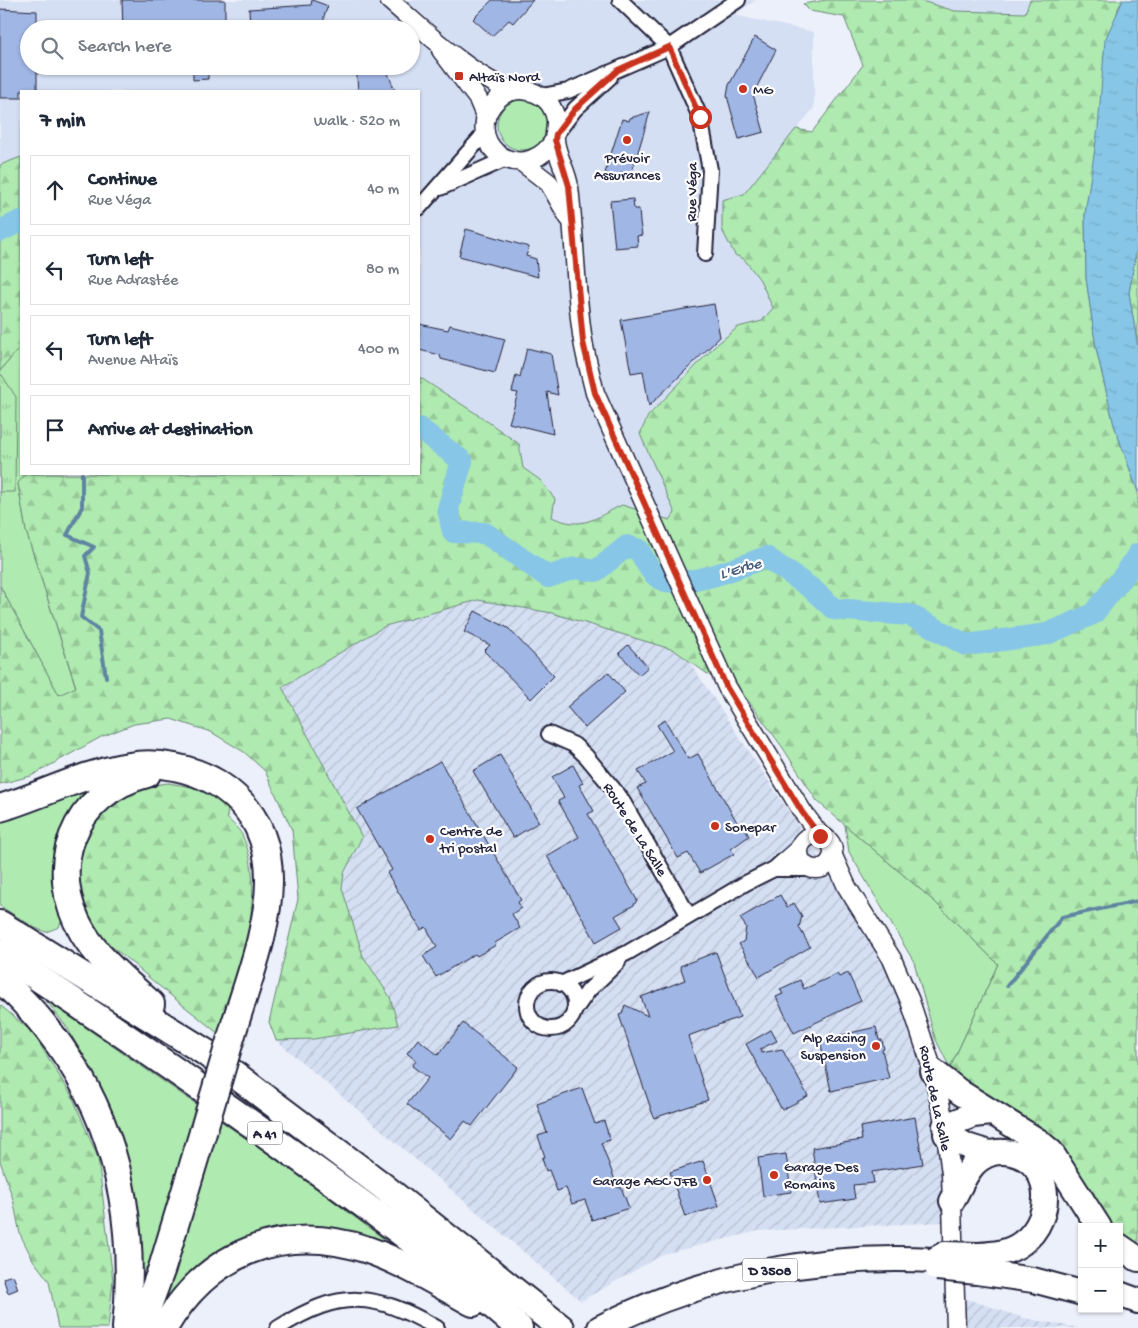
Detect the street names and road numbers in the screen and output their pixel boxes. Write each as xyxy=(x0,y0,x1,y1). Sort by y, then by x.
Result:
street label: Rue Véga xyxy=(683,162,703,222)
street label: Route de La Salle xyxy=(598,780,670,880)
street label: Route de La Salle xyxy=(914,1044,954,1153)
road number: A 41 xyxy=(248,1122,282,1144)
road number: D 3508 xyxy=(742,1258,798,1282)

